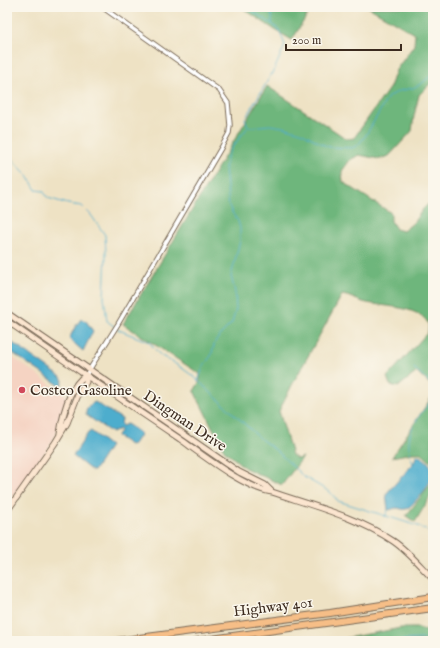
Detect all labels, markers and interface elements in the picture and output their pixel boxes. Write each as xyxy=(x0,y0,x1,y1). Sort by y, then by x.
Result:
scale bar xyxy=(286,26,401,52)
text: 200 m xyxy=(292,33,321,48)
place label: Costco Gasoline xyxy=(30,381,132,400)
marker: Costco Gasoline xyxy=(17,385,27,395)
street label: Dingman Drive xyxy=(140,386,230,456)
street label: Highway 401 xyxy=(232,593,314,621)

